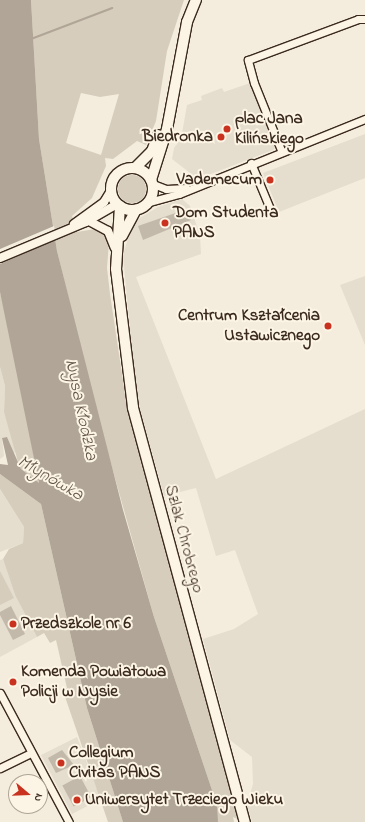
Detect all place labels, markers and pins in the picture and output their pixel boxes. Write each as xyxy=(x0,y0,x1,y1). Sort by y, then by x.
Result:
place label: plac Jana Kilińskiego xyxy=(235,109,304,149)
marker: plac Jana Kilińskiego xyxy=(222,124,232,134)
place label: Biedronka xyxy=(142,127,213,147)
marker: Biedronka xyxy=(216,132,226,142)
place label: Vademecum xyxy=(176,170,262,190)
marker: Vademecum xyxy=(265,175,275,185)
place label: Dom Studenta PANS xyxy=(173,203,279,243)
marker: Dom Studenta PANS xyxy=(160,218,170,228)
place label: Centrum Kształcenia Ustawicznego xyxy=(178,306,320,346)
marker: Centrum Kształcenia Ustawicznego xyxy=(323,321,333,331)
place label: Przedszkole nr 6 xyxy=(21,614,131,634)
marker: Przedszkole nr 6 xyxy=(8,619,18,629)
place label: Komenda Powiatowa Policji w Nysie xyxy=(21,662,166,702)
marker: Komenda Powiatowa Policji w Nysie xyxy=(8,677,18,687)
place label: Collegium Civitas PANS xyxy=(69,743,160,783)
marker: Collegium Civitas PANS xyxy=(56,758,66,768)
place label: Uniwersytet Trzeciego Wieku xyxy=(85,790,283,810)
marker: Uniwersytet Trzeciego Wieku xyxy=(72,795,82,805)

